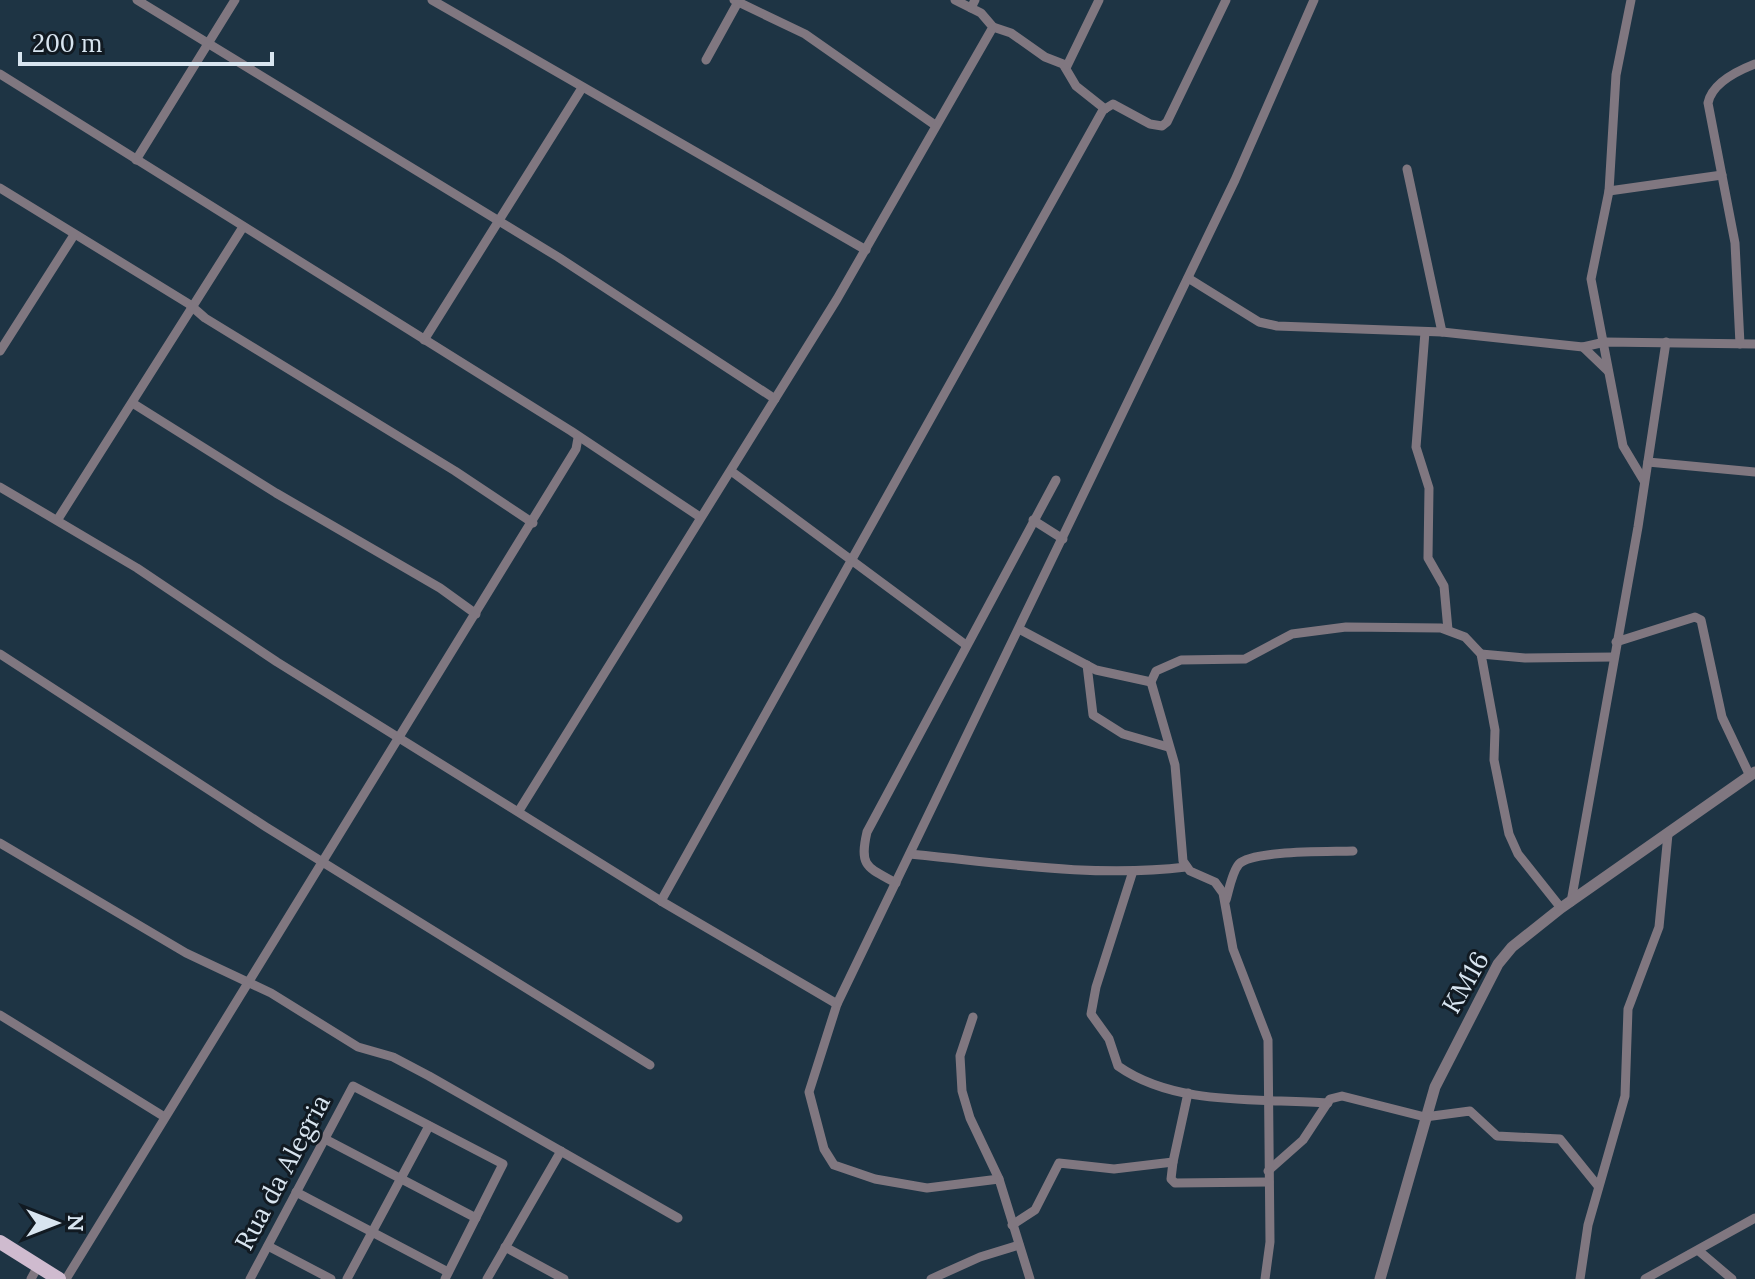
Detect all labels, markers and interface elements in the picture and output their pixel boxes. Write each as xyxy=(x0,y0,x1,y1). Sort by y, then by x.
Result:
scale bar xyxy=(20,16,272,66)
text: 200 m xyxy=(32,28,102,59)
street label: KM16 xyxy=(1434,945,1496,1019)
street label: Rua da Alegria xyxy=(227,1088,337,1256)
north arrow xyxy=(16,1183,96,1263)
text: N xyxy=(62,1214,90,1232)

